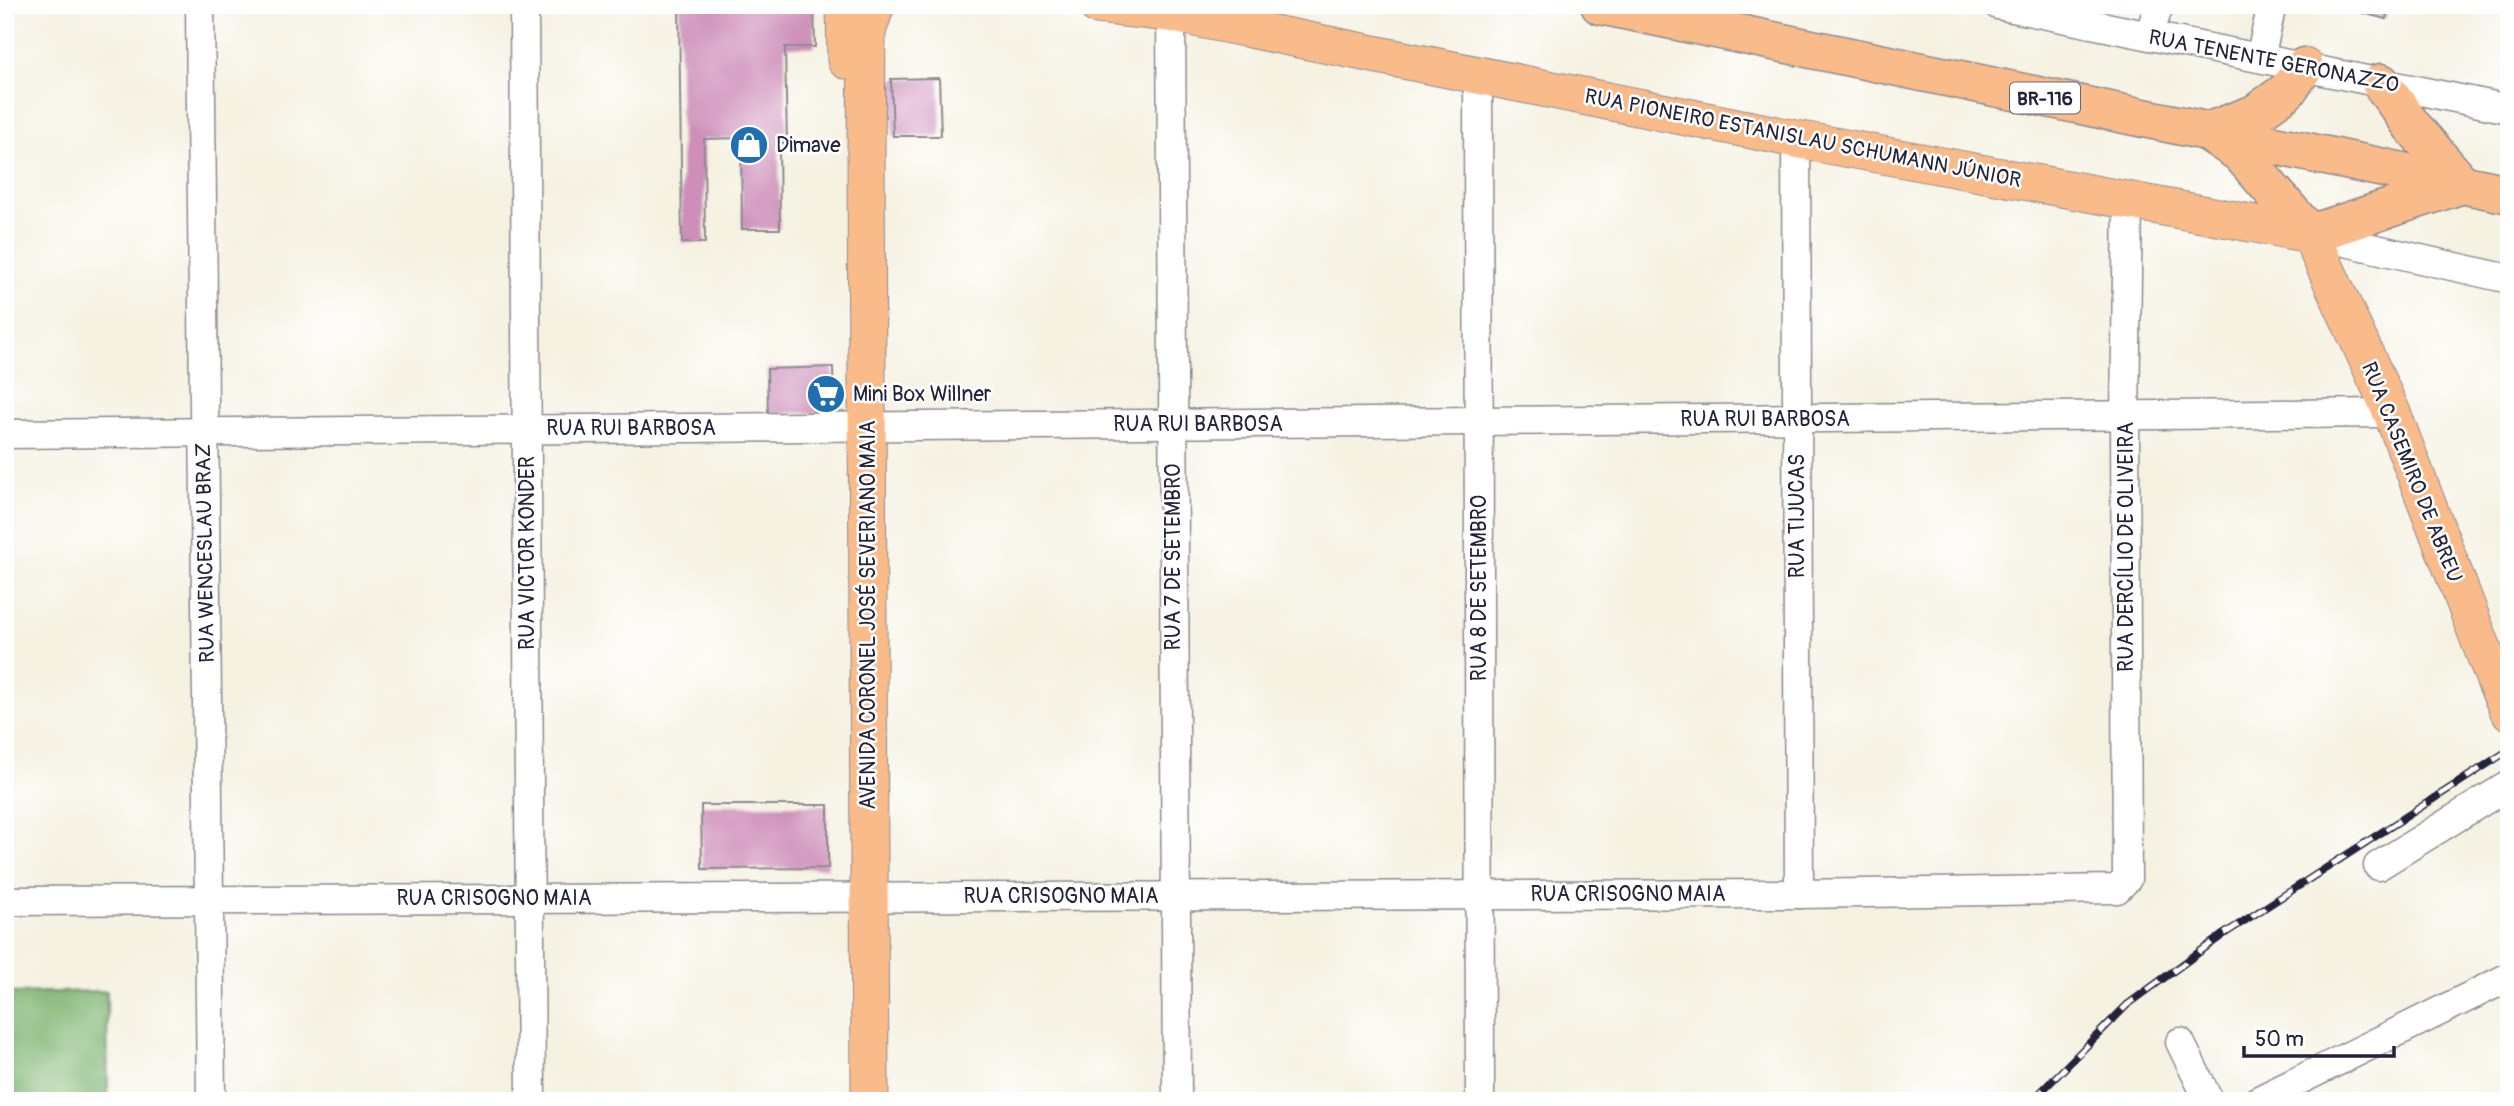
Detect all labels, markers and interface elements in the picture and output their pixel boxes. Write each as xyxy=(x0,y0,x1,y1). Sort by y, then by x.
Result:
street label: RUA TENENTE GERONAZZO xyxy=(2147,24,2401,99)
road number: BR-116 xyxy=(2010,82,2080,114)
street label: RUA PIONEIRO ESTANISLAU SCHUMANN JÚNIOR xyxy=(1582,83,2023,194)
shop icon: Dimave xyxy=(728,124,770,166)
place label: Dimave xyxy=(776,132,841,159)
street label: RUA CASEMIRO DE ABREU xyxy=(2355,358,2468,586)
supermarket icon: Mini Box Willner xyxy=(805,373,847,415)
place label: Mini Box Willner xyxy=(853,381,992,408)
street label: RUA RUI BARBOSA xyxy=(1680,406,1850,433)
street label: RUA RUI BARBOSA xyxy=(1113,411,1283,438)
street label: RUA RUI BARBOSA xyxy=(546,415,716,442)
street label: AVENIDA CORONEL JOSÉ SEVERIANO MAIA xyxy=(855,420,882,810)
street label: RUA DERCÍLIO DE OLIVEIRA xyxy=(2113,422,2140,672)
street label: RUA WENCESLAU BRAZ xyxy=(190,443,221,663)
street label: RUA TIJUCAS xyxy=(1784,454,1811,578)
street label: RUA VICTOR KONDER xyxy=(514,456,541,650)
street label: RUA 7 DE SETEMBRO xyxy=(1160,464,1187,650)
street label: RUA 8 DE SETEMBRO xyxy=(1466,495,1493,681)
street label: RUA CRISOGNO MAIA xyxy=(1530,881,1726,908)
street label: RUA CRISOGNO MAIA xyxy=(963,883,1159,910)
street label: RUA CRISOGNO MAIA xyxy=(396,885,592,912)
scale bar xyxy=(2244,1015,2395,1059)
text: 50 m xyxy=(2255,1026,2304,1053)

